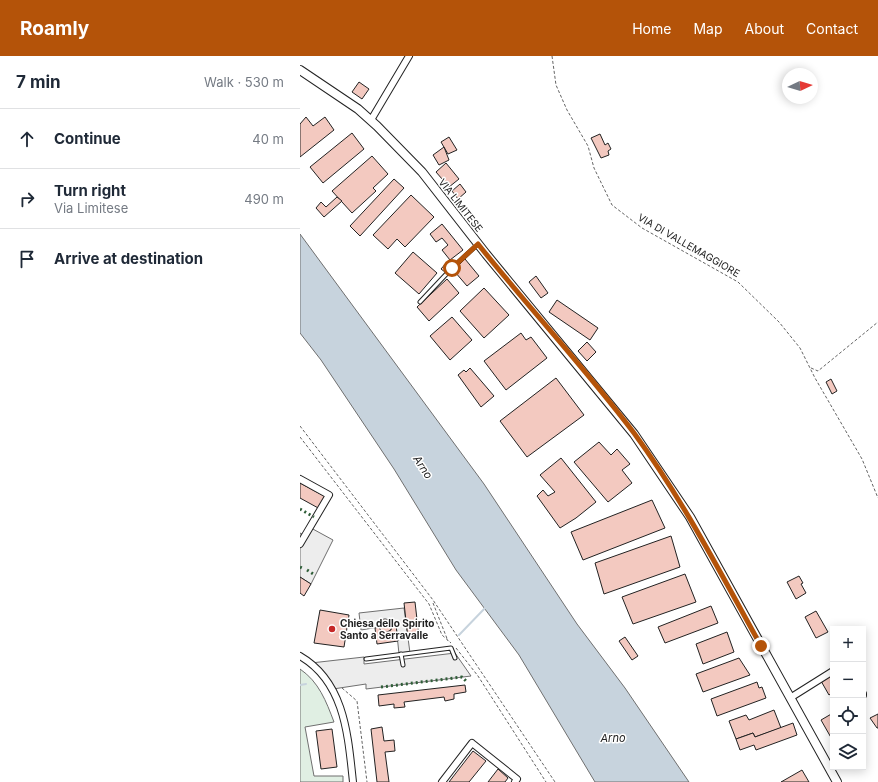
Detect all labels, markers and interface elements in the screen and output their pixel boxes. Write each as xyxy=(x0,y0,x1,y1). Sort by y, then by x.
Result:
text: Roamly xyxy=(20,17,89,40)
text: Home xyxy=(632,20,671,37)
text: Map xyxy=(693,20,723,37)
text: About xyxy=(745,20,784,37)
text: Contact xyxy=(806,20,858,37)
north arrow xyxy=(782,68,818,104)
text: 7 min xyxy=(16,72,61,92)
text: Walk · 530 m xyxy=(204,74,284,90)
icon: ahead xyxy=(16,128,38,150)
text: Continue xyxy=(54,129,121,148)
text: 40 m xyxy=(252,131,284,147)
street label: VIA LIMITESE xyxy=(436,176,486,234)
text: Turn right xyxy=(54,181,126,200)
icon: right xyxy=(16,188,38,210)
text: 490 m xyxy=(244,191,284,207)
text: Via Limitese xyxy=(54,200,128,216)
street label: VIA DI VALLEMAGGIORE xyxy=(636,211,742,279)
icon: arrive xyxy=(16,248,38,270)
text: Arrive at destination xyxy=(54,249,203,268)
route start xyxy=(443,259,461,277)
water label: Arno xyxy=(410,452,436,482)
place label: Chiesa dello Spirito Santo a Serravalle xyxy=(340,617,434,641)
marker: Chiesa dello Spirito Santo a Serravalle xyxy=(327,624,337,634)
map controls xyxy=(830,626,866,770)
button: + xyxy=(830,626,866,662)
route end xyxy=(752,637,770,655)
button: − xyxy=(830,662,866,698)
button: locate xyxy=(830,698,866,734)
water label: Arno xyxy=(599,731,626,745)
button: layers xyxy=(830,734,866,770)

